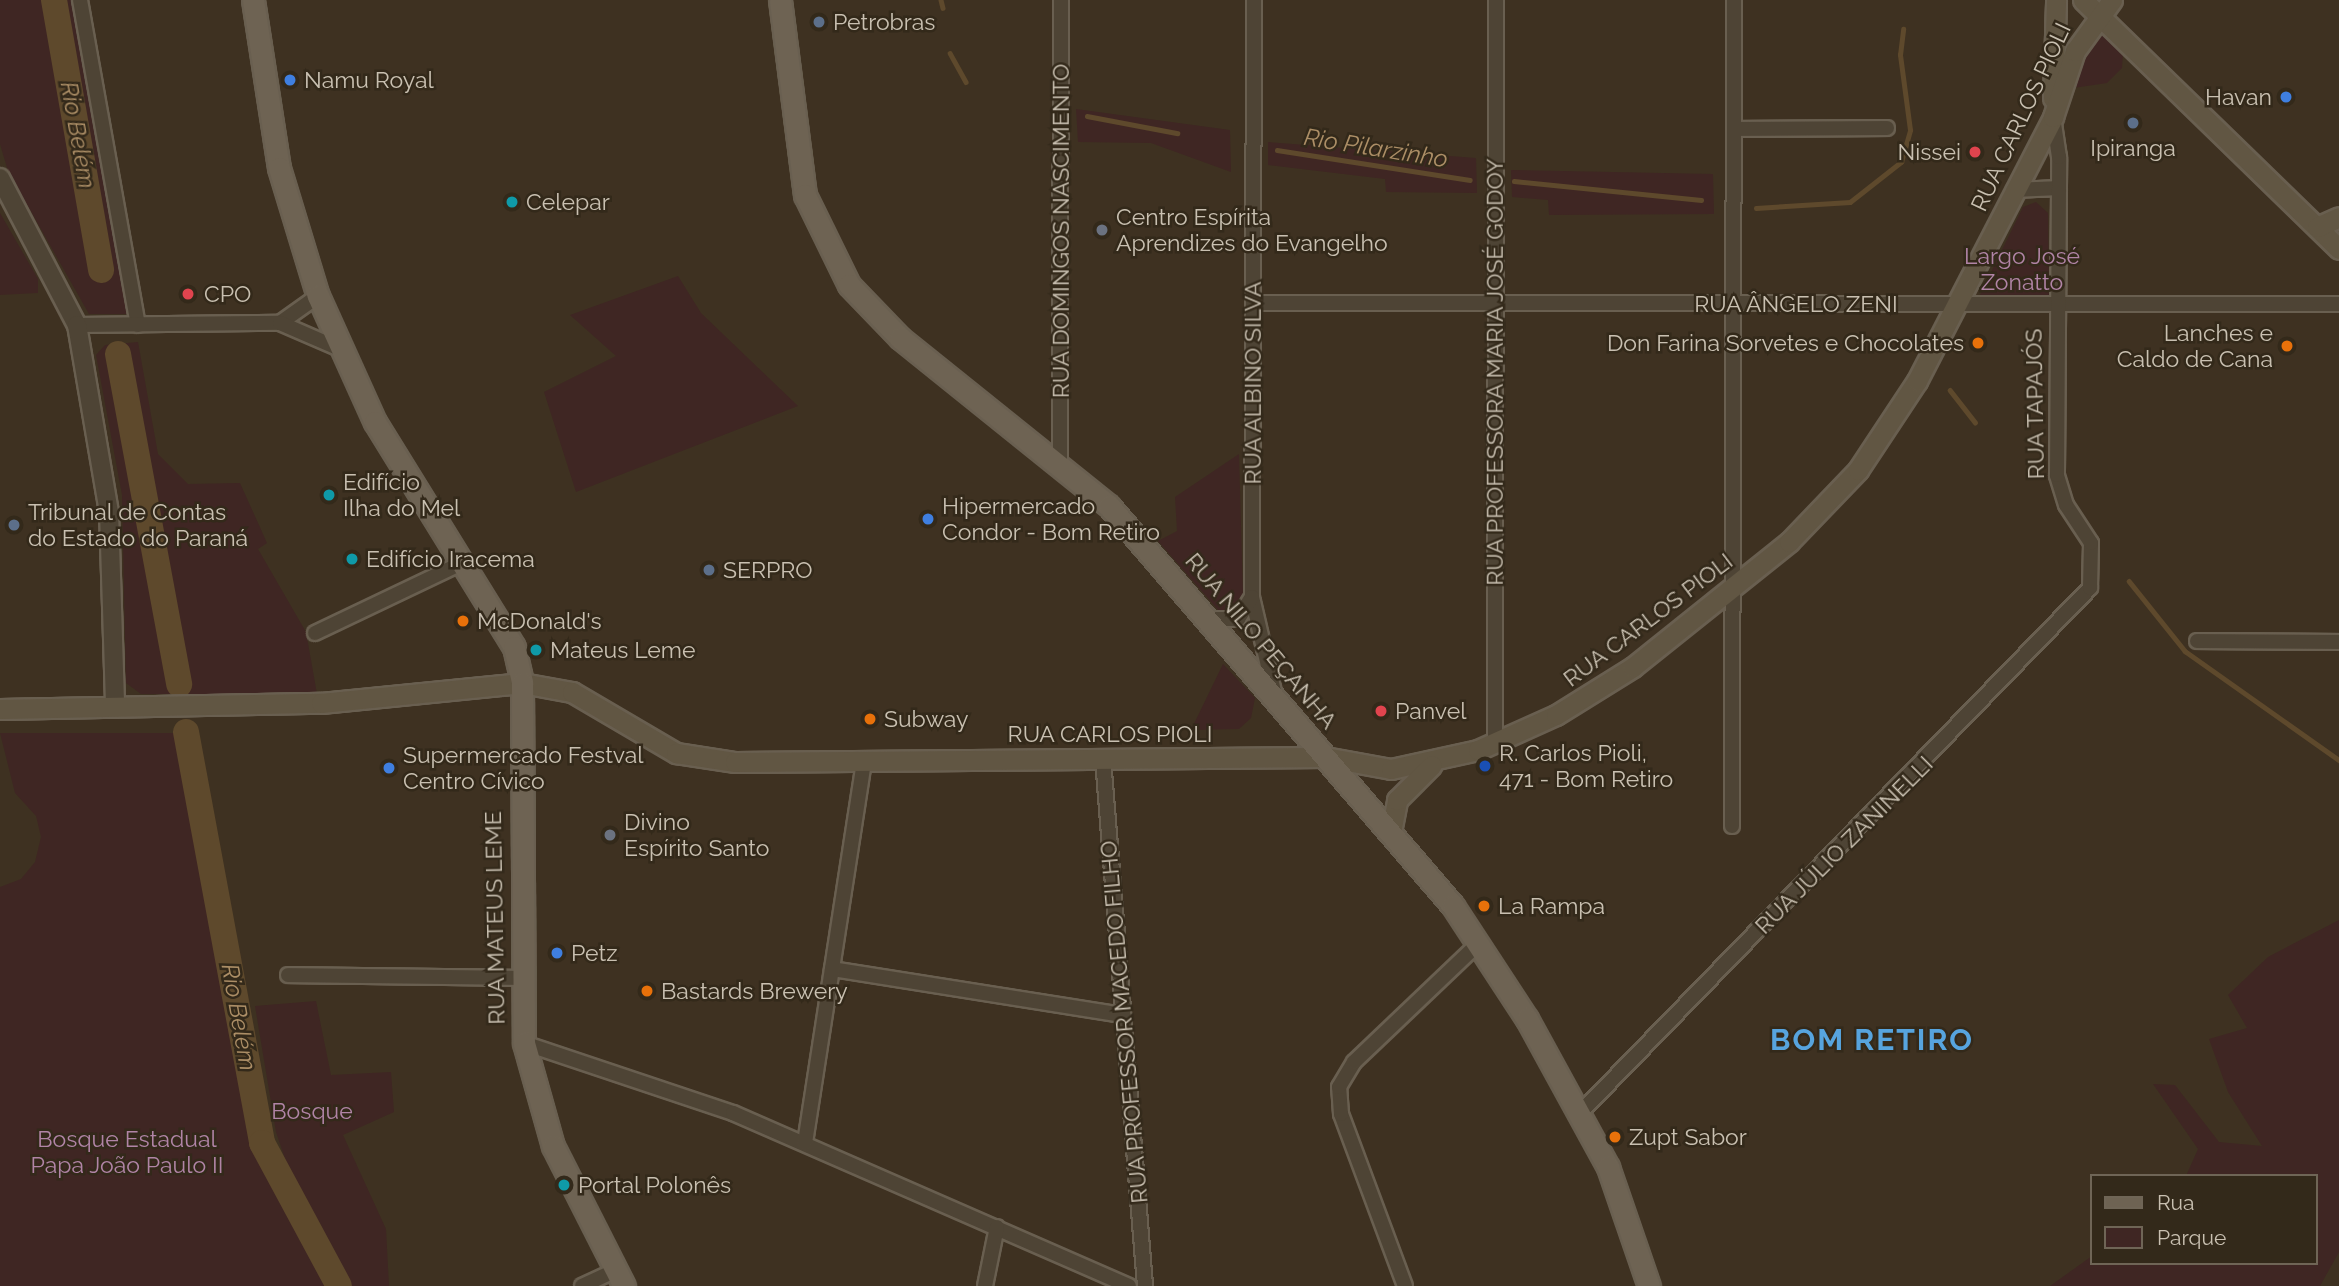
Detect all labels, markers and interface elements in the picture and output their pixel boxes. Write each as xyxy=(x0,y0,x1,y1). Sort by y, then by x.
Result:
place label: Petrobras xyxy=(833,8,935,36)
marker: Petrobras xyxy=(811,14,827,30)
street label: RUA CARLOS PIOLI xyxy=(1965,18,2077,216)
street label: RUA DOMINGOS NASCIMENTO xyxy=(1047,63,1075,399)
place label: Namu Royal xyxy=(304,66,434,94)
marker: Namu Royal xyxy=(282,72,298,88)
water label: Rio Belém xyxy=(54,79,102,191)
place label: Havan xyxy=(2205,83,2272,111)
marker: Havan xyxy=(2278,89,2294,105)
marker: Ipiranga xyxy=(2125,115,2141,131)
water label: Rio Pilarzinho xyxy=(1302,122,1450,174)
place label: Ipiranga xyxy=(2090,134,2176,162)
place label: Nissei xyxy=(1897,138,1961,166)
marker: Nissei xyxy=(1967,144,1983,160)
street label: RUA PROFESSORA MARIA JOSÉ GODOY xyxy=(1481,157,1509,587)
place label: Celepar xyxy=(526,188,610,216)
marker: Celepar xyxy=(504,194,520,210)
place label: Centro Espírita Aprendizes do Evangelho xyxy=(1116,203,1388,257)
marker: Centro Espírita Aprendizes do Evangelho xyxy=(1094,222,1110,238)
park label: Largo José Zonatto xyxy=(1964,242,2080,296)
place label: CPO xyxy=(204,280,251,308)
street label: RUA ALBINO SILVA xyxy=(1239,281,1267,485)
marker: CPO xyxy=(178,284,198,304)
street label: RUA ÂNGELO ZENI xyxy=(1694,290,1898,318)
place label: Lanches e Caldo de Cana xyxy=(2117,319,2273,373)
street label: RUA TAPAJÓS xyxy=(2020,328,2050,480)
place label: Don Farina Sorvetes e Chocolates xyxy=(1607,329,1964,357)
marker: Don Farina Sorvetes e Chocolates xyxy=(1970,335,1986,351)
marker: Lanches e Caldo de Cana xyxy=(2279,338,2295,354)
place label: Edifício Ilha do Mel xyxy=(343,468,460,522)
marker: Edifício Ilha do Mel xyxy=(321,487,337,503)
place label: Hipermercado Condor - Bom Retiro xyxy=(942,492,1161,546)
place label: Tribunal de Contas do Estado do Paraná xyxy=(28,498,248,552)
marker: Hipermercado Condor - Bom Retiro xyxy=(920,511,936,527)
marker: Tribunal de Contas do Estado do Paraná xyxy=(6,517,22,533)
place label: Edifício Iracema xyxy=(366,545,535,573)
street label: RUA NILO PEÇANHA xyxy=(1179,547,1343,735)
street label: RUA CARLOS PIOLI xyxy=(1558,547,1738,693)
marker: Edifício Iracema xyxy=(344,551,360,567)
place label: SERPRO xyxy=(723,556,813,584)
marker: SERPRO xyxy=(701,562,717,578)
place label: McDonald's xyxy=(477,607,602,635)
marker: McDonald's xyxy=(455,613,471,629)
place label: Mateus Leme xyxy=(550,636,695,664)
marker: Mateus Leme xyxy=(528,642,544,658)
place label: Panvel xyxy=(1395,697,1466,725)
marker: Panvel xyxy=(1373,703,1389,719)
place label: Subway xyxy=(884,705,968,733)
marker: Subway xyxy=(862,711,878,727)
street label: RUA CARLOS PIOLI xyxy=(1007,720,1213,748)
place label: R. Carlos Pioli, 471 - Bom Retiro xyxy=(1499,739,1673,793)
place label: Supermercado Festval Centro Cívico xyxy=(403,741,644,795)
street label: RUA JÚLIO ZANINELLI xyxy=(1749,750,1939,940)
marker: R. Carlos Pioli, 471 - Bom Retiro xyxy=(1477,758,1493,774)
marker: Supermercado Festval Centro Cívico xyxy=(381,760,397,776)
place label: Divino Espírito Santo xyxy=(624,808,769,862)
street label: RUA MATEUS LEME xyxy=(479,811,511,1025)
marker: Divino Espírito Santo xyxy=(602,827,618,843)
street label: RUA PROFESSOR MACEDO FILHO xyxy=(1094,839,1154,1205)
place label: La Rampa xyxy=(1498,892,1605,920)
marker: La Rampa xyxy=(1476,898,1492,914)
place label: Petz xyxy=(571,939,617,967)
marker: Petz xyxy=(549,945,565,961)
water label: Rio Belém xyxy=(215,961,263,1073)
place label: Bastards Brewery xyxy=(661,977,848,1005)
marker: Bastards Brewery xyxy=(639,983,655,999)
district label: BOM RETIRO xyxy=(1771,1022,1973,1058)
park label: Bosque xyxy=(271,1097,353,1125)
place label: Zupt Sabor xyxy=(1629,1123,1747,1151)
park label: Bosque Estadual Papa João Paulo II xyxy=(30,1125,224,1179)
marker: Zupt Sabor xyxy=(1607,1129,1623,1145)
place label: Portal Polonês xyxy=(578,1171,732,1199)
legend xyxy=(2090,1174,2318,1265)
marker: Portal Polonês xyxy=(556,1177,572,1193)
text: Rua xyxy=(2157,1190,2194,1215)
text: Parque xyxy=(2157,1225,2226,1250)

